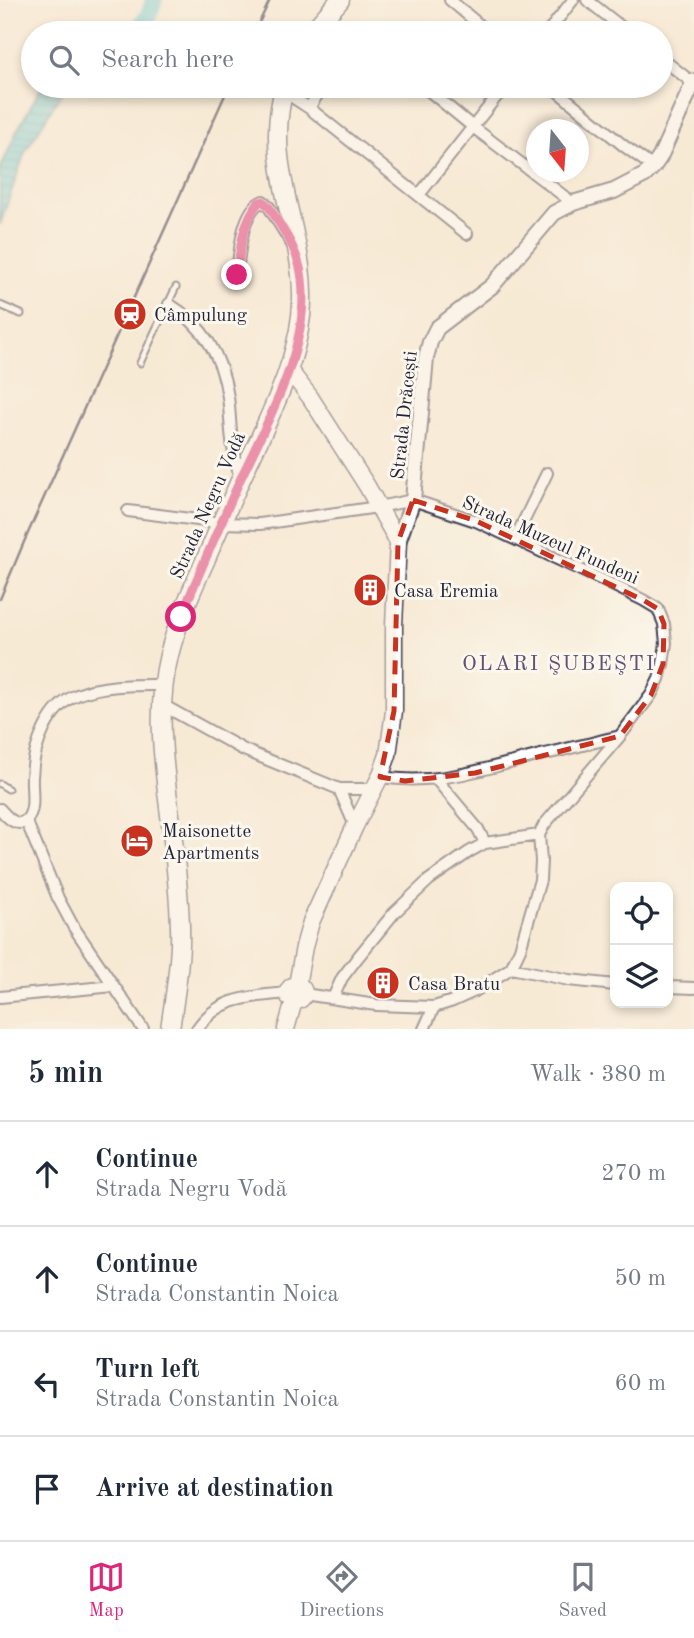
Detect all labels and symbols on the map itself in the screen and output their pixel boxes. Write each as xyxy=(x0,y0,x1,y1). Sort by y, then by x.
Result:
north arrow xyxy=(526,119,589,182)
route end xyxy=(221,259,252,290)
station icon: Câmpulung xyxy=(111,295,149,333)
place label: Câmpulung xyxy=(154,307,248,326)
street label: Strada Drăcești xyxy=(389,350,422,481)
street label: Strada Negru Vodă xyxy=(168,429,250,582)
street label: Strada Muzeul Fundeni xyxy=(459,494,641,589)
building icon: Casa Eremia xyxy=(351,571,389,609)
place label: Casa Eremia xyxy=(394,583,499,602)
route start xyxy=(165,601,196,632)
district label: OLARI ŞUBEŞTI xyxy=(462,654,656,675)
hotel icon: Maisonette Apartments xyxy=(118,822,156,860)
place label: Maisonette Apartments xyxy=(162,823,259,864)
building icon: Casa Bratu xyxy=(364,964,402,1002)
place label: Casa Bratu xyxy=(408,976,500,995)

